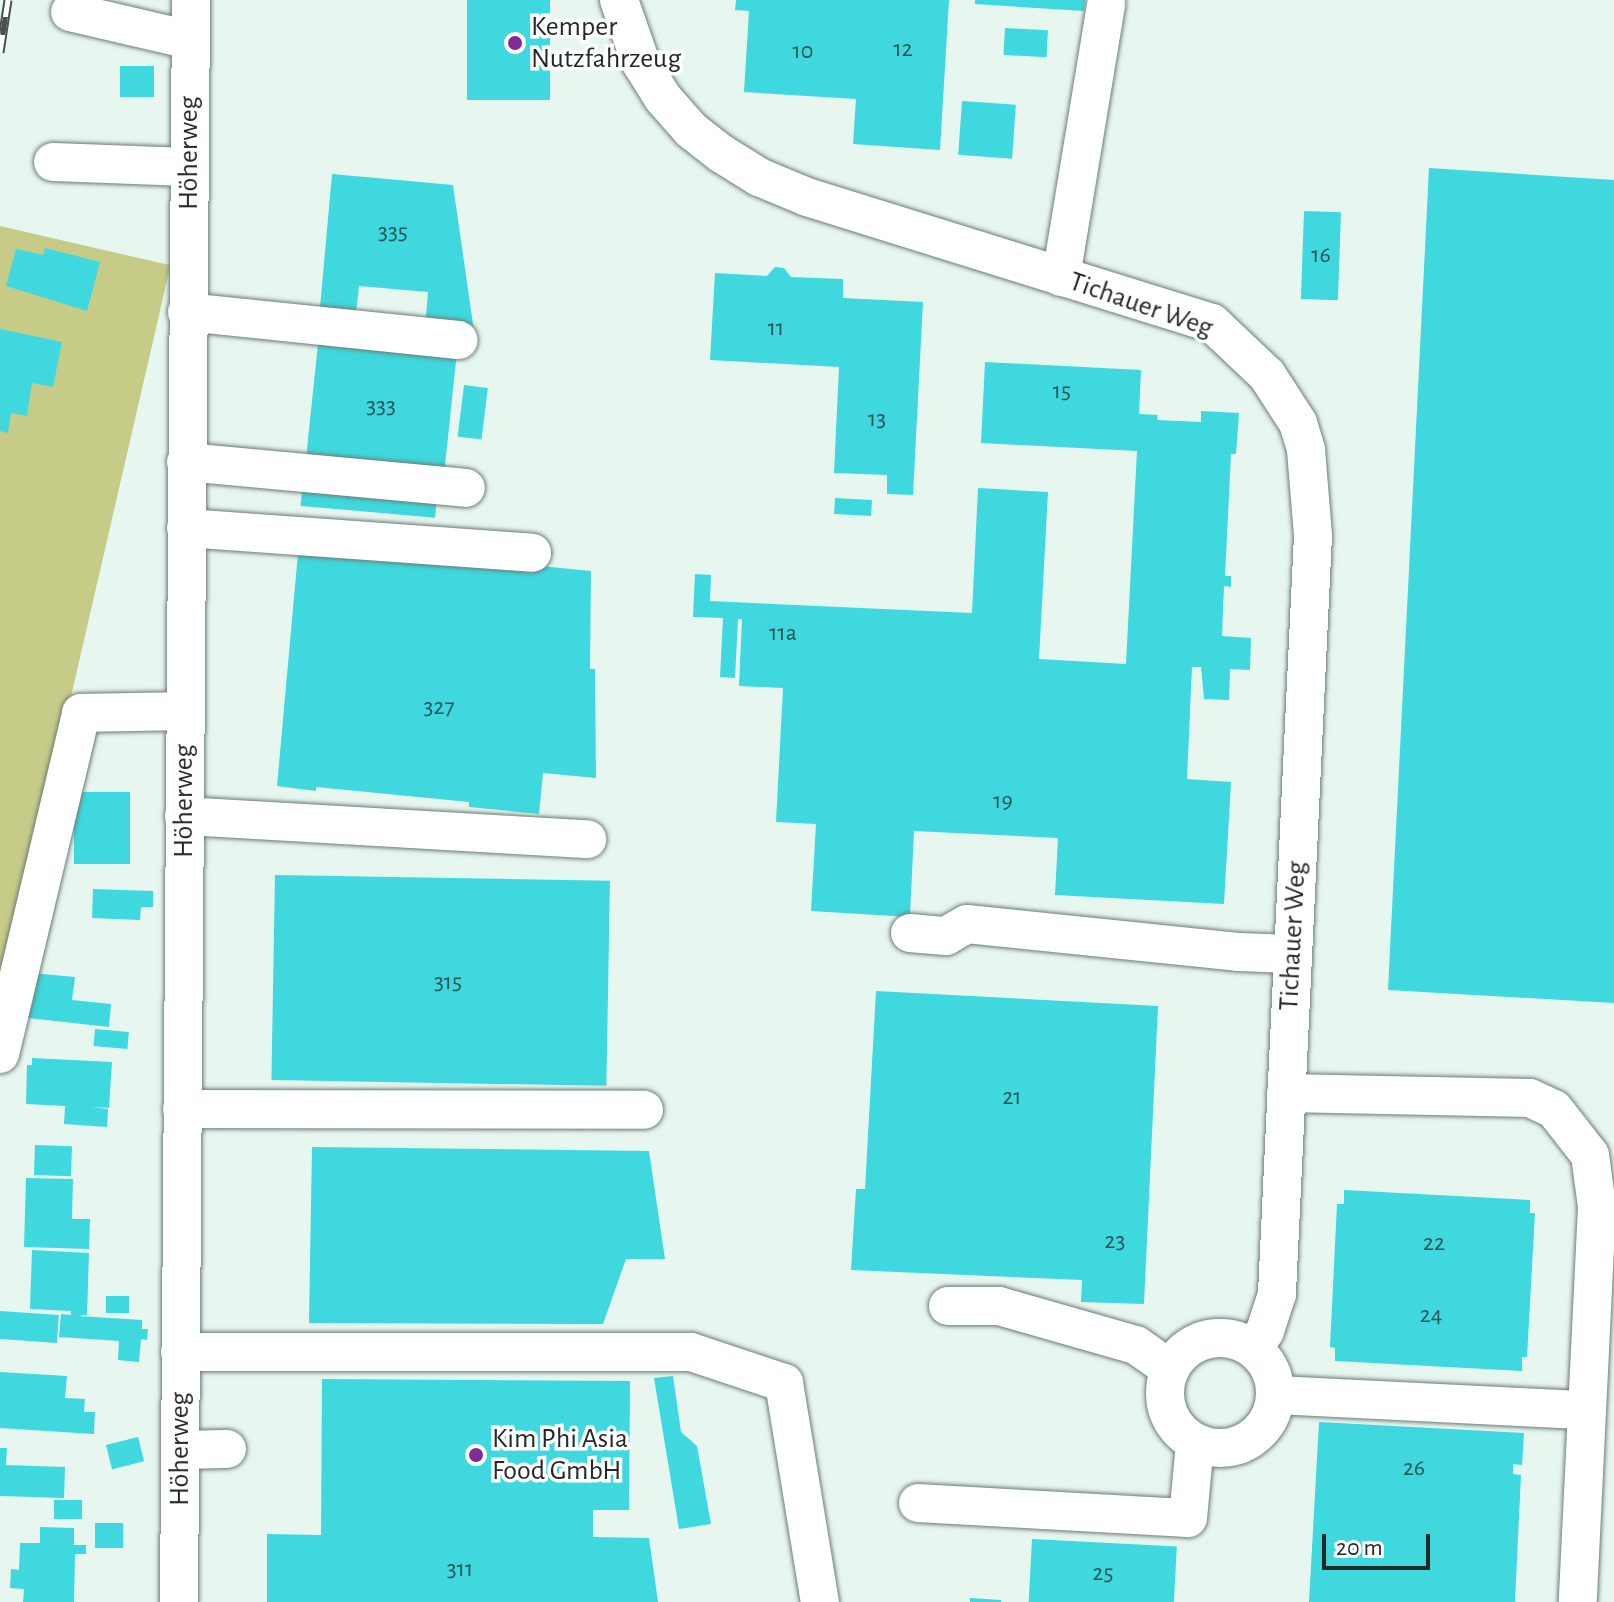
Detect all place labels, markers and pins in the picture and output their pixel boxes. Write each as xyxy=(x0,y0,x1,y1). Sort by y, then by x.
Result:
place label: Kemper Nutzfahrzeug xyxy=(531,10,681,76)
marker: Kemper Nutzfahrzeug xyxy=(506,34,524,52)
place label: Kim Phi Asia Food GmbH xyxy=(492,1422,628,1488)
marker: Kim Phi Asia Food GmbH xyxy=(467,1446,485,1464)

